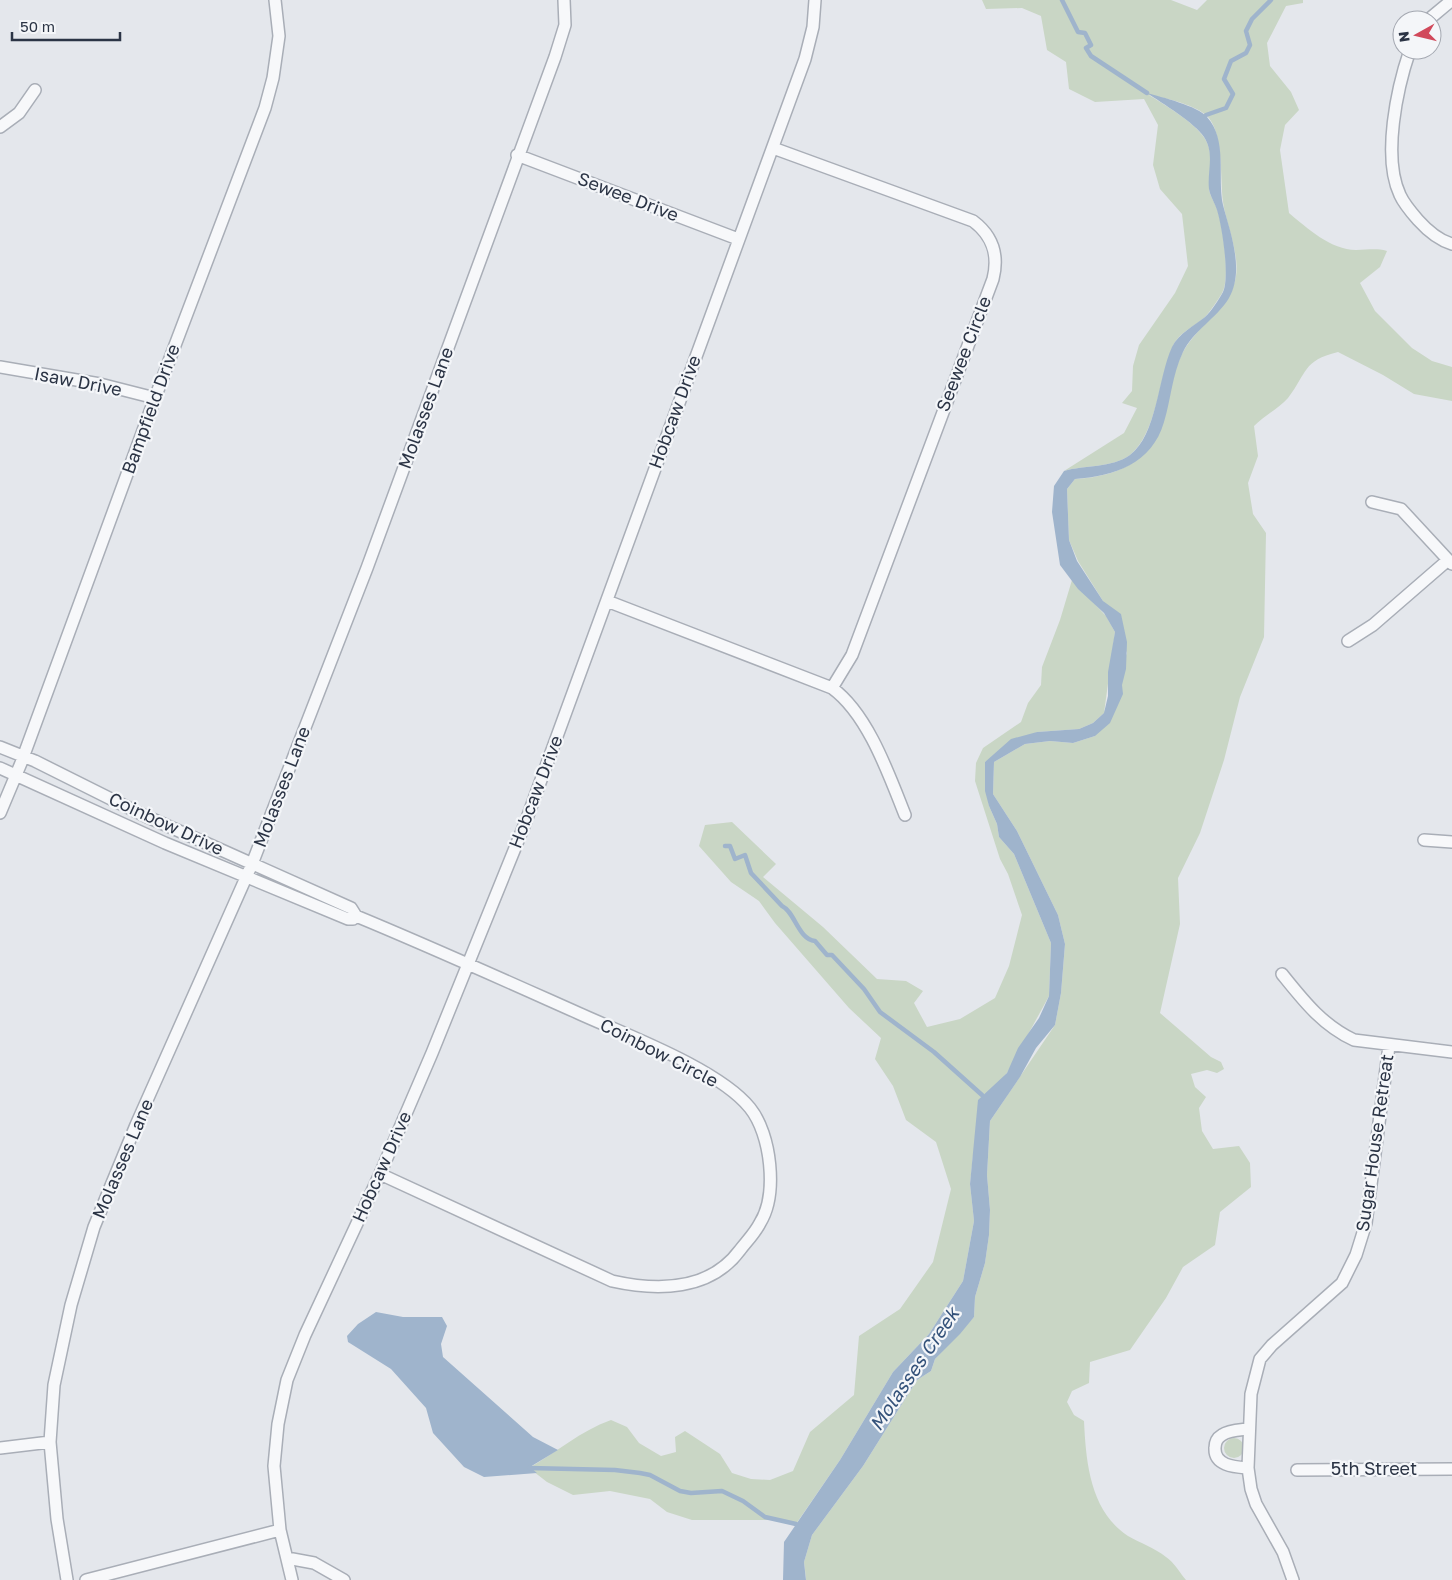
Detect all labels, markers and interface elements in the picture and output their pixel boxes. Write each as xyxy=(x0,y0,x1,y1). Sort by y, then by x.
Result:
scale bar xyxy=(12,10,120,42)
north arrow xyxy=(1392,10,1442,60)
text: 50 m xyxy=(20,17,55,35)
text: N xyxy=(1394,30,1413,43)
street label: Sewee Drive xyxy=(575,167,682,225)
street label: Seewee Circle xyxy=(931,293,995,414)
street label: Bampfield Drive xyxy=(116,341,184,477)
street label: Molasses Lane xyxy=(393,344,457,472)
street label: Hobcaw Drive xyxy=(643,352,705,471)
street label: Isaw Drive xyxy=(32,362,124,400)
street label: Molasses Lane xyxy=(248,723,314,850)
street label: Hobcaw Drive xyxy=(503,732,567,851)
street label: Coinbow Drive xyxy=(105,787,227,859)
street label: Coinbow Circle xyxy=(597,1013,722,1091)
street label: Sugar House Retreat xyxy=(1351,1053,1397,1233)
street label: Molasses Lane xyxy=(87,1095,157,1222)
street label: Hobcaw Drive xyxy=(347,1108,415,1225)
water label: Molasses Creek xyxy=(864,1301,964,1435)
street label: 5th Street xyxy=(1331,1457,1417,1479)

